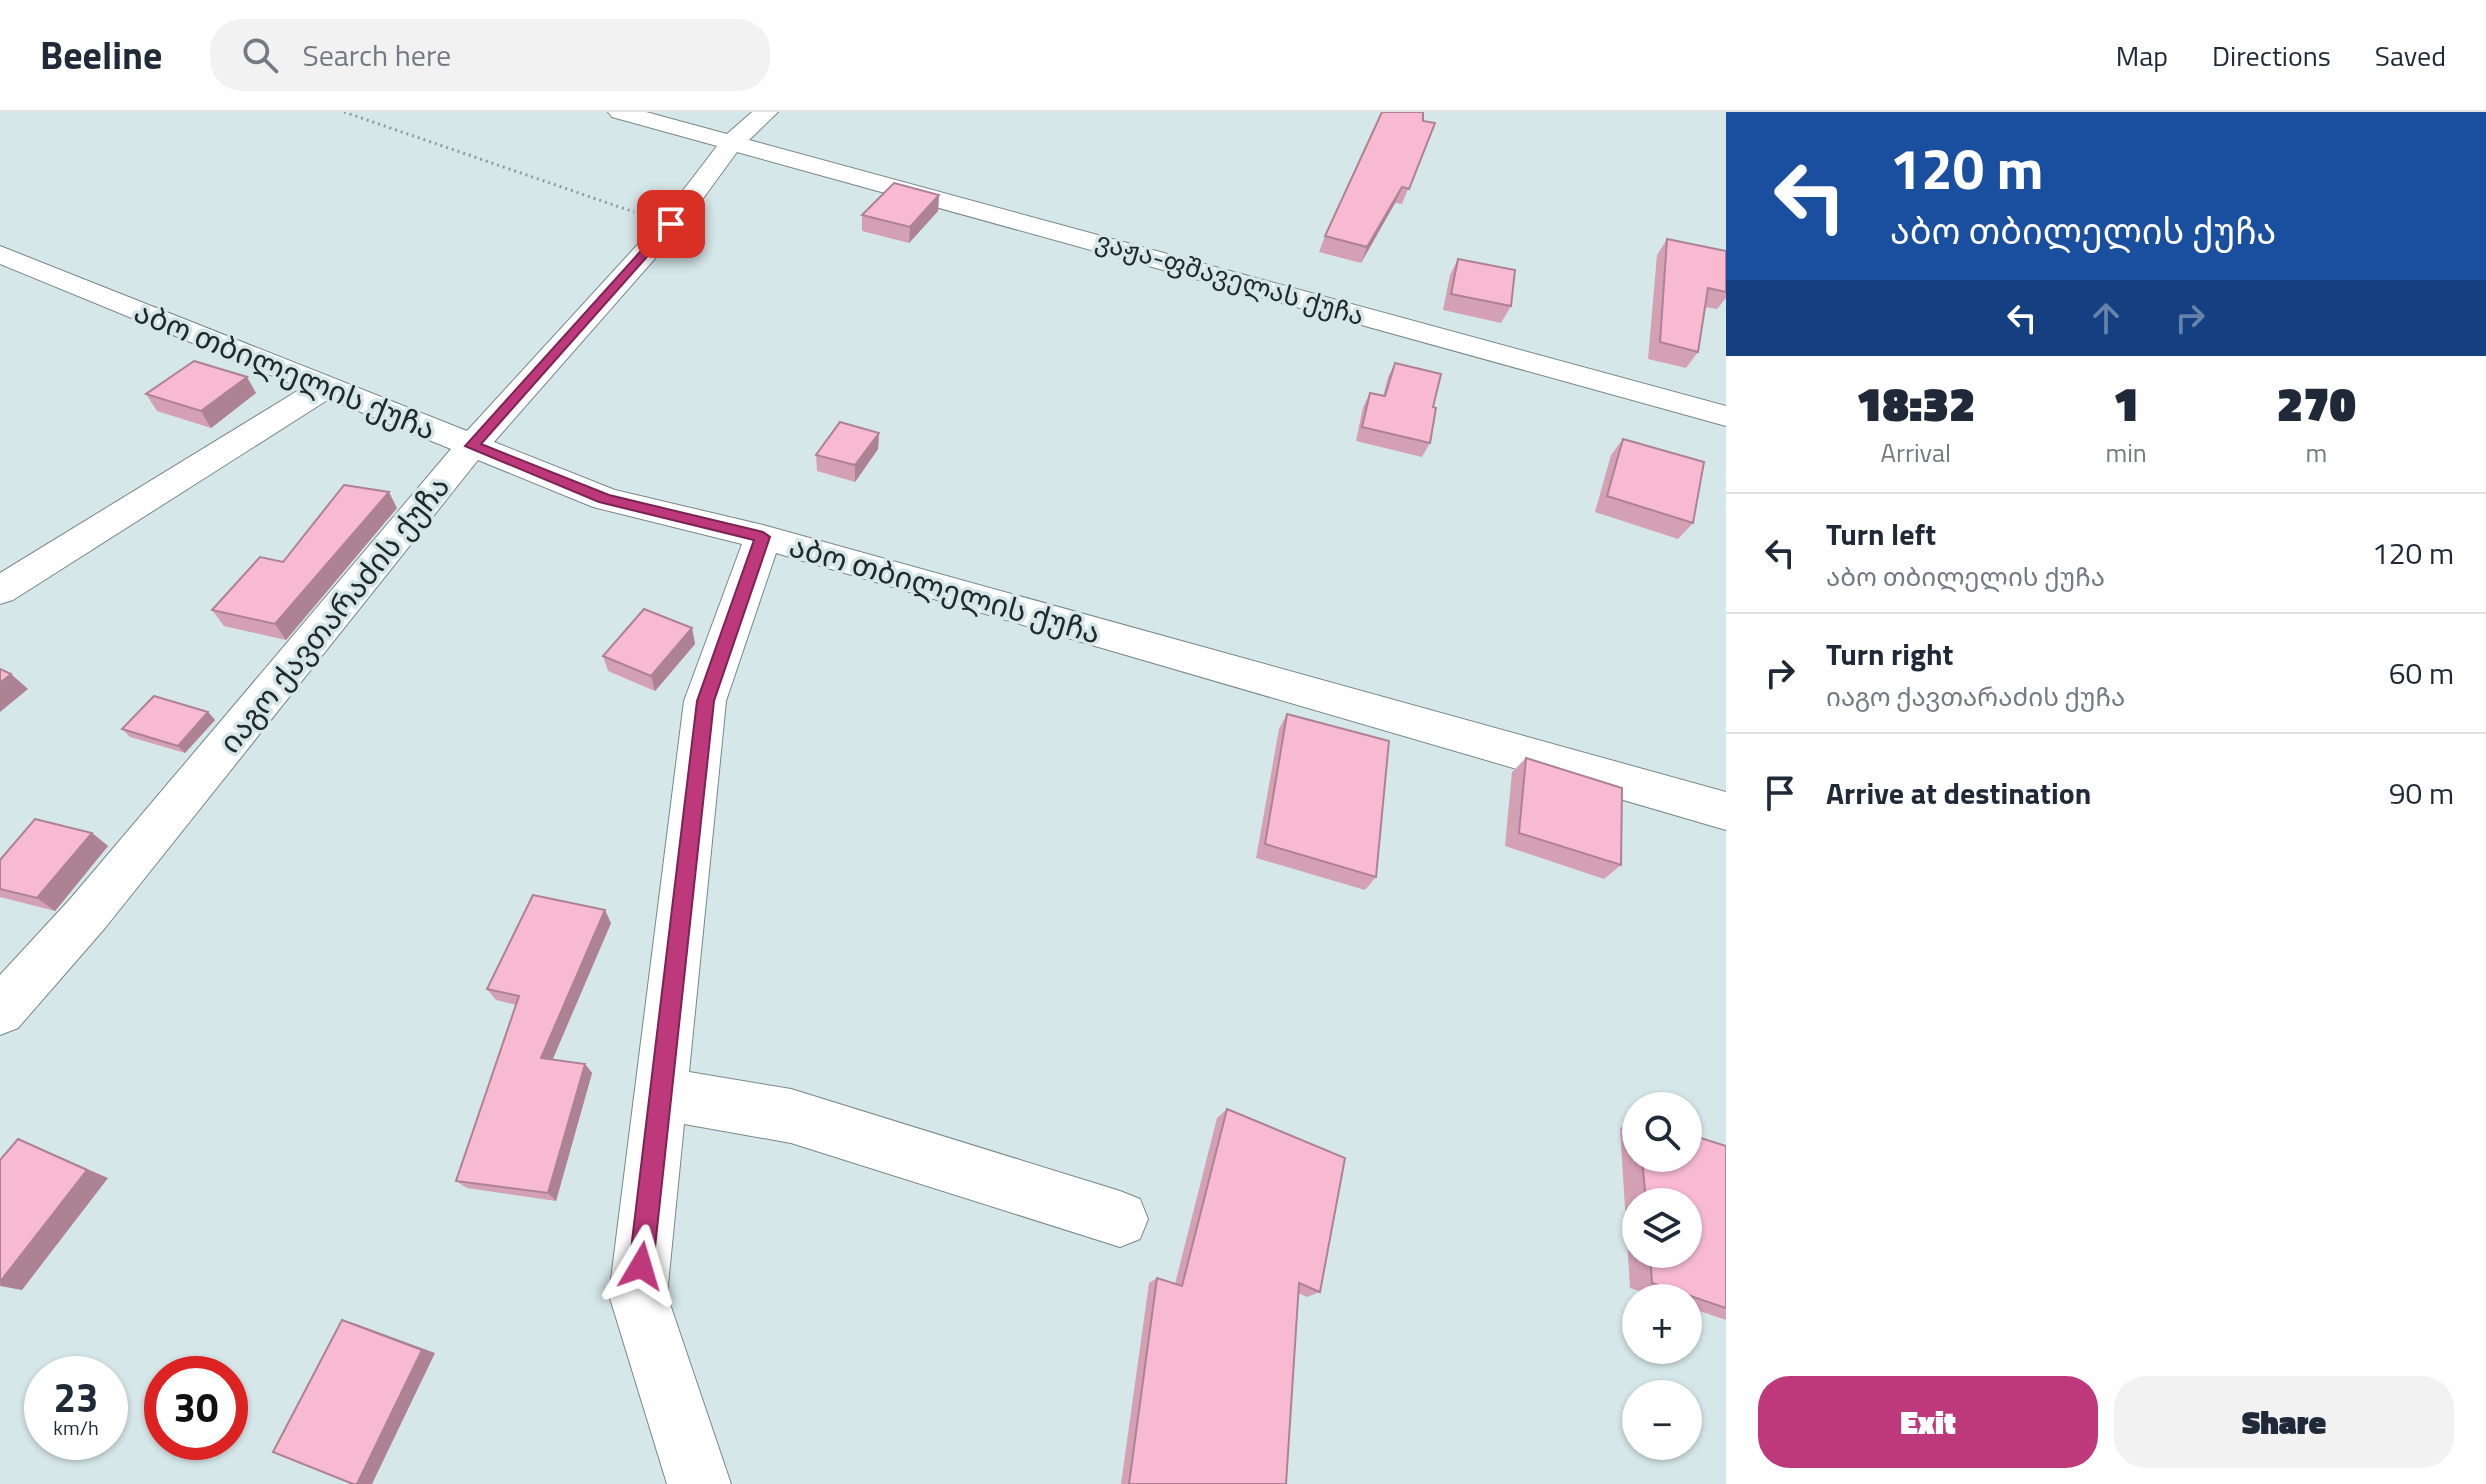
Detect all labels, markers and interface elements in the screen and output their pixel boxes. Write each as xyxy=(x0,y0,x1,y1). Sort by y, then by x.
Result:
search box xyxy=(210,19,770,91)
text: Beeline xyxy=(40,26,162,84)
text: Search here xyxy=(302,32,451,78)
icon: search xyxy=(238,33,282,77)
text: Map xyxy=(2116,34,2168,77)
text: Directions xyxy=(2212,34,2331,77)
text: Saved xyxy=(2375,34,2446,77)
text: 120 m xyxy=(1890,126,2043,211)
icon: left xyxy=(1758,144,1862,248)
pin xyxy=(637,190,705,258)
icon: arrive xyxy=(649,202,693,246)
text: აბო თბილელის ქუჩა xyxy=(1890,203,2276,258)
street label: ვაჟა-ფშაველას ქუჩა xyxy=(1091,221,1369,335)
street label: აბო თბილელის ქუჩა xyxy=(127,288,443,452)
icon: left xyxy=(2000,296,2044,340)
icon: ahead xyxy=(2084,296,2128,340)
icon: right xyxy=(2168,296,2212,340)
text: 18:32 xyxy=(1856,367,1975,440)
text: 1 xyxy=(2113,367,2139,440)
text: 270 xyxy=(2277,367,2356,440)
text: Arrival xyxy=(1880,433,1951,472)
text: min xyxy=(2105,433,2147,472)
text: m xyxy=(2306,433,2327,472)
street label: იაგო ქავთარაძის ქუჩა xyxy=(207,465,461,763)
text: Turn left xyxy=(1826,511,1936,557)
street label: აბო თბილელის ქუჩა xyxy=(784,523,1106,655)
text: 120 m xyxy=(2372,530,2454,576)
icon: left xyxy=(1758,531,1802,575)
text: აბო თბილელის ქუჩა xyxy=(1826,557,2105,596)
text: Turn right xyxy=(1826,631,1954,677)
text: 60 m xyxy=(2389,650,2454,696)
icon: right xyxy=(1758,651,1802,695)
text: იაგო ქავთარაძის ქუჩა xyxy=(1826,677,2125,716)
text: Arrive at destination xyxy=(1826,770,2091,816)
text: 90 m xyxy=(2389,770,2454,816)
icon: arrive xyxy=(1758,771,1802,815)
map controls xyxy=(1622,1092,1702,1460)
button: search xyxy=(1622,1092,1702,1172)
button: layers xyxy=(1622,1188,1702,1268)
position arrow xyxy=(599,1224,683,1308)
button: + xyxy=(1622,1284,1702,1364)
speed limit sign: 30 xyxy=(144,1356,248,1460)
text: 23 xyxy=(54,1367,98,1428)
button: Exit xyxy=(1758,1376,2098,1468)
button: Share xyxy=(2114,1376,2454,1468)
button: − xyxy=(1622,1380,1702,1460)
text: km/h xyxy=(53,1412,99,1443)

